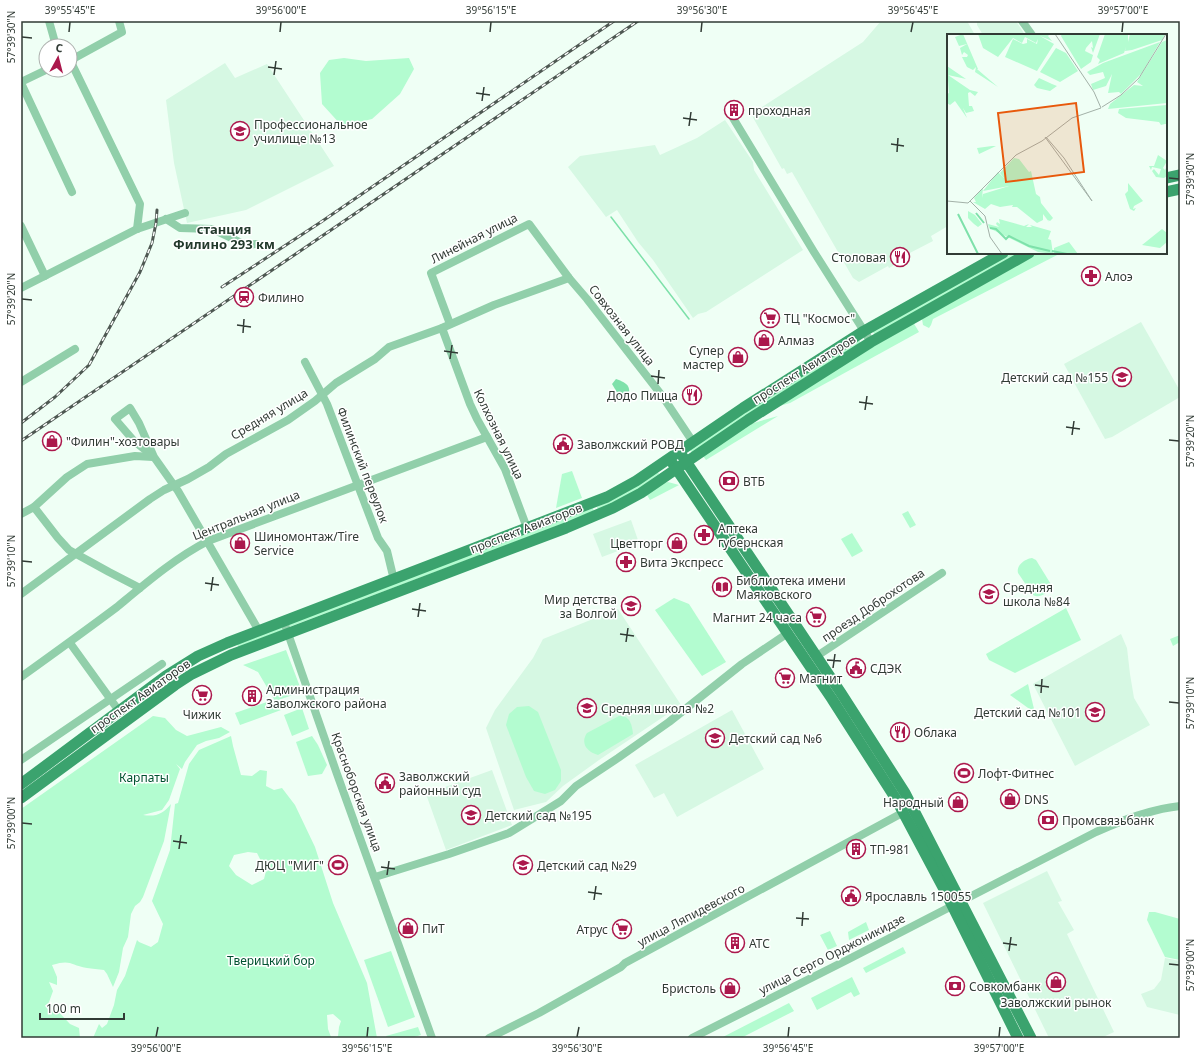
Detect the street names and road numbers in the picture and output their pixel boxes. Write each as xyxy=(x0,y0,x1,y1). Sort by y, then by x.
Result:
street label: Линейная улица xyxy=(428,209,520,267)
street label: Совхозная улица xyxy=(585,281,659,369)
street label: проспект Авиаторов xyxy=(749,330,859,408)
street label: Средняя улица xyxy=(227,384,311,444)
street label: Колхозная улица xyxy=(470,386,528,482)
street label: Филинский переулок xyxy=(333,405,393,526)
street label: Центральная улица xyxy=(190,486,302,544)
street label: проспект Авиаторов xyxy=(468,499,585,557)
street label: проезд Доброхотова xyxy=(818,564,928,646)
street label: проспект Авиаторов xyxy=(86,655,194,737)
street label: Красноборская улица xyxy=(327,730,387,854)
street label: улица Ляпидевского xyxy=(634,879,748,951)
street label: улица Серго Орджоникидзе xyxy=(756,909,908,998)

